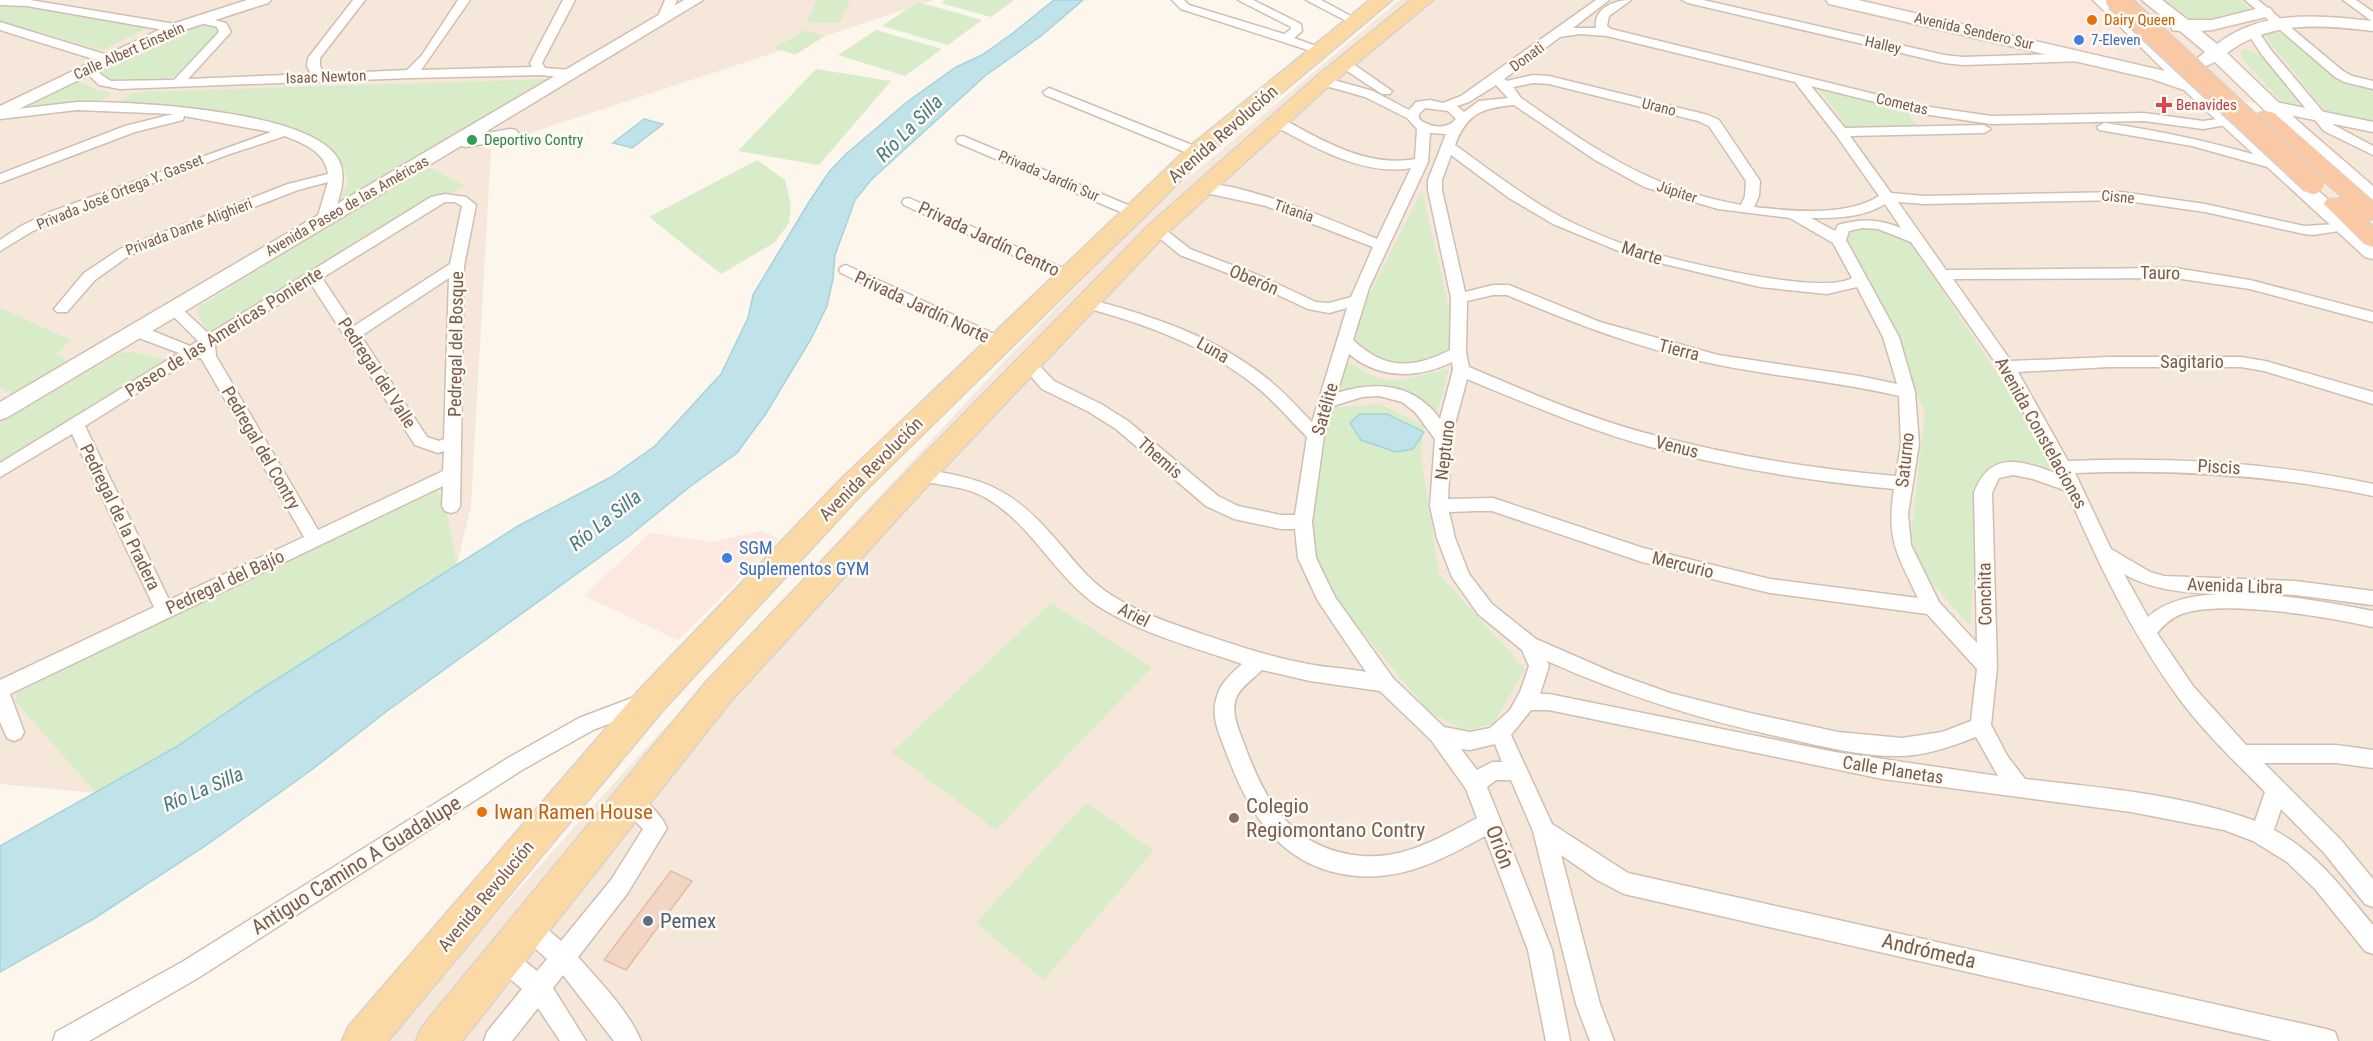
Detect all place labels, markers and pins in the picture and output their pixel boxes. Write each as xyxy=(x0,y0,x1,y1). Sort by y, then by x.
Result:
place label: Dairy Queen xyxy=(2104,11,2175,29)
marker: Dairy Queen xyxy=(2085,13,2099,27)
place label: 7-Eleven xyxy=(2091,31,2141,49)
marker: 7-Eleven xyxy=(2072,33,2086,47)
place label: Benavides xyxy=(2176,96,2237,114)
marker: Benavides xyxy=(2157,98,2171,112)
place label: Deportivo Contry xyxy=(484,131,583,149)
marker: Deportivo Contry xyxy=(465,133,479,147)
place label: SGM Suplementos GYM xyxy=(739,537,869,579)
marker: SGM Suplementos GYM xyxy=(720,551,734,565)
place label: Colegio Regiomontano Contry xyxy=(1246,794,1425,842)
place label: Iwan Ramen House xyxy=(494,800,653,824)
marker: Iwan Ramen House xyxy=(475,805,489,819)
marker: Colegio Regiomontano Contry xyxy=(1227,811,1241,825)
place label: Pemex xyxy=(660,909,716,933)
marker: Pemex xyxy=(641,914,655,928)

